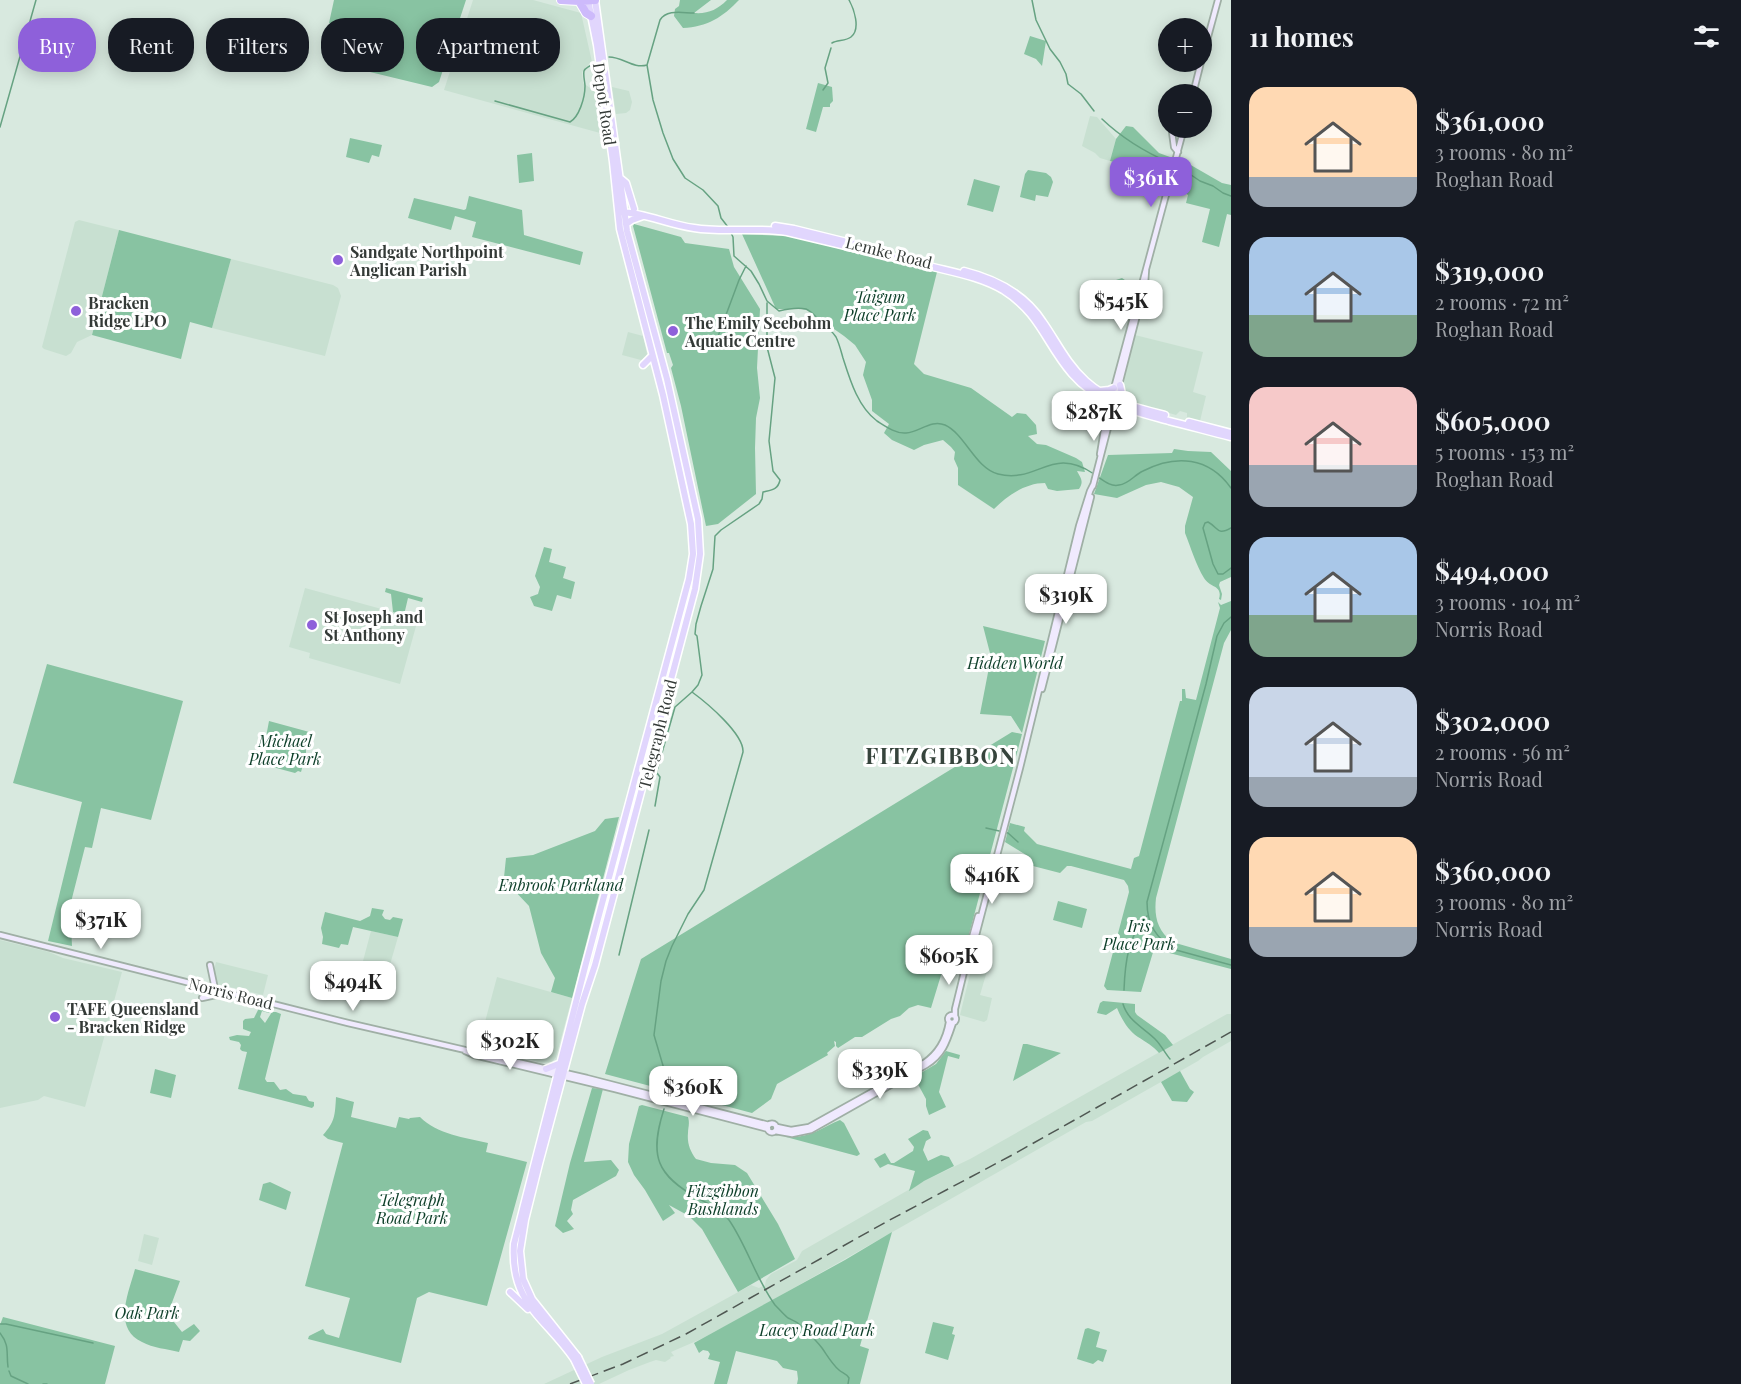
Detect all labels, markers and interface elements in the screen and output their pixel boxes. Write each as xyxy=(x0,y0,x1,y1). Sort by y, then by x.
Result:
chip: Buy xyxy=(18,18,96,72)
chip: Rent xyxy=(108,18,194,72)
chip: Filters xyxy=(206,18,309,72)
chip: New xyxy=(321,18,404,72)
chip: Apartment xyxy=(416,18,560,72)
map controls xyxy=(1158,18,1212,138)
button: + xyxy=(1158,18,1212,72)
text: 11 homes xyxy=(1249,19,1354,54)
icon: filters xyxy=(1690,20,1723,53)
street label: Depot Road xyxy=(589,61,621,147)
button: − xyxy=(1158,84,1212,138)
text: $361,000 xyxy=(1435,103,1544,138)
icon: home xyxy=(1297,111,1369,183)
text: 3 rooms · 80 m² xyxy=(1435,138,1573,165)
pin: $361K xyxy=(1109,157,1193,208)
text: $361K xyxy=(1124,163,1178,190)
text: Roghan Road xyxy=(1435,165,1554,192)
street label: Lemke Road xyxy=(844,231,934,273)
place label: Sandgate Northpoint Anglican Parish xyxy=(349,241,504,280)
marker: Sandgate Northpoint Anglican Parish xyxy=(331,253,345,267)
text: $319,000 xyxy=(1435,253,1544,288)
icon: home xyxy=(1297,261,1369,333)
pin: $545K xyxy=(1079,280,1163,331)
park label: Taigum Place Park xyxy=(843,286,916,325)
text: $545K xyxy=(1094,286,1148,313)
text: 2 rooms · 72 m² xyxy=(1435,288,1569,315)
place label: Bracken Ridge LPO xyxy=(88,292,167,331)
marker: Bracken Ridge LPO xyxy=(69,304,83,318)
place label: The Emily Seebohm Aquatic Centre xyxy=(684,312,832,351)
text: Roghan Road xyxy=(1435,315,1554,342)
marker: The Emily Seebohm Aquatic Centre xyxy=(666,324,680,338)
pin: $287K xyxy=(1052,391,1136,442)
text: $287K xyxy=(1066,397,1122,424)
text: $605,000 xyxy=(1435,403,1551,438)
icon: home xyxy=(1297,411,1369,483)
text: 5 rooms · 153 m² xyxy=(1435,438,1574,465)
text: Roghan Road xyxy=(1435,465,1554,492)
text: $494,000 xyxy=(1435,553,1549,588)
icon: home xyxy=(1297,561,1369,633)
pin: $319K xyxy=(1024,574,1108,625)
text: $319K xyxy=(1039,580,1093,607)
text: 3 rooms · 104 m² xyxy=(1435,588,1580,615)
place label: St Joseph and St Anthony xyxy=(324,606,424,645)
text: Norris Road xyxy=(1435,615,1543,642)
marker: St Joseph and St Anthony xyxy=(305,618,319,632)
park label: Hidden World xyxy=(966,652,1064,673)
street label: Telegraph Road xyxy=(633,677,681,791)
text: $302,000 xyxy=(1435,703,1550,738)
icon: home xyxy=(1297,711,1369,783)
park label: Michael Place Park xyxy=(248,730,321,769)
text: 2 rooms · 56 m² xyxy=(1435,738,1570,765)
district label: FITZGIBBON xyxy=(865,740,1017,770)
text: Norris Road xyxy=(1435,765,1543,792)
text: $360,000 xyxy=(1435,853,1551,888)
pin: $416K xyxy=(950,854,1034,905)
text: $416K xyxy=(964,860,1020,887)
icon: home xyxy=(1297,861,1369,933)
park label: Enbrook Parkland xyxy=(498,874,625,895)
text: 3 rooms · 80 m² xyxy=(1435,888,1573,915)
pin: $371K xyxy=(59,899,143,950)
text: $371K xyxy=(75,905,127,932)
park label: Iris Place Park xyxy=(1102,915,1175,954)
text: Norris Road xyxy=(1435,915,1543,942)
pin: $605K xyxy=(907,935,991,986)
text: $605K xyxy=(919,941,979,968)
pin: $494K xyxy=(311,961,395,1012)
text: $494K xyxy=(324,967,382,994)
street label: Norris Road xyxy=(187,972,275,1014)
place label: TAFE Queensland - Bracken Ridge xyxy=(67,998,199,1037)
marker: TAFE Queensland - Bracken Ridge xyxy=(48,1010,62,1024)
pin: $302K xyxy=(468,1020,552,1071)
text: $302K xyxy=(481,1026,539,1053)
pin: $339K xyxy=(838,1049,922,1100)
text: $339K xyxy=(852,1055,908,1082)
pin: $360K xyxy=(651,1066,735,1117)
text: $360K xyxy=(663,1072,723,1099)
park label: Fitzgibbon Bushlands xyxy=(686,1180,759,1219)
park label: Telegraph Road Park xyxy=(375,1189,448,1228)
park label: Oak Park xyxy=(114,1302,180,1323)
park label: Lacey Road Park xyxy=(758,1319,875,1340)

